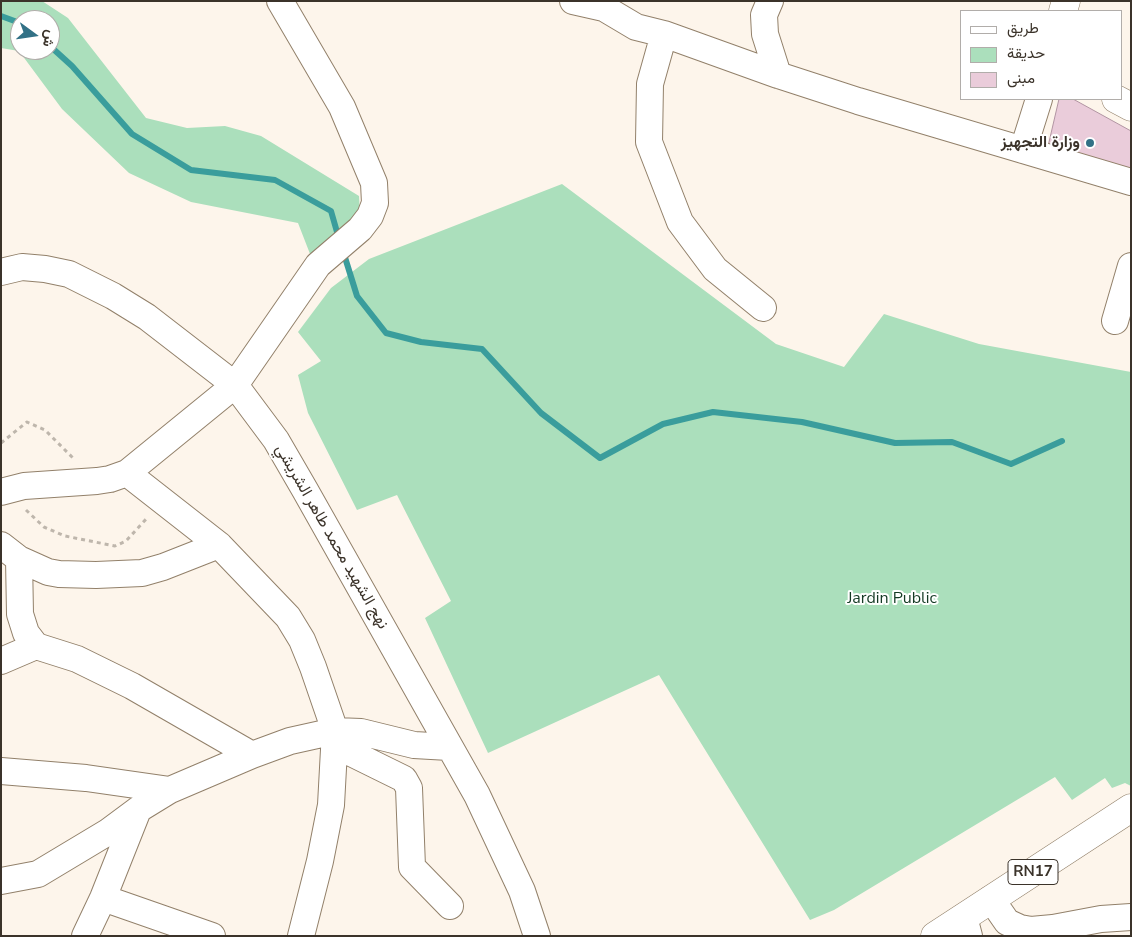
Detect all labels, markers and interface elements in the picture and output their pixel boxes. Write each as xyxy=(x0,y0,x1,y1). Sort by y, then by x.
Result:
north arrow xyxy=(10,10,60,60)
legend xyxy=(960,10,1122,100)
text: طريق xyxy=(1007,18,1039,38)
text: ش xyxy=(38,28,60,49)
text: حديقة xyxy=(1007,43,1045,63)
text: مبنى xyxy=(1007,68,1035,88)
place label: وزارة التجهيز xyxy=(1001,133,1080,153)
marker: وزارة التجهيز xyxy=(1084,137,1096,149)
street label: نهج الشهيد محمد طاهر الشريشي xyxy=(270,441,392,633)
park label: Jardin Public xyxy=(847,589,937,609)
road number: RN17 xyxy=(1008,860,1058,884)

